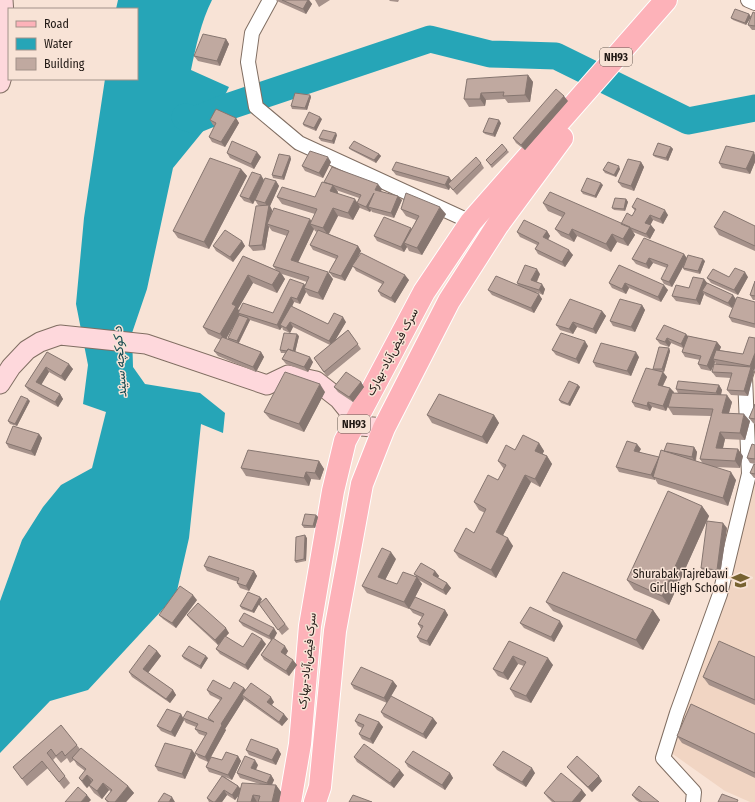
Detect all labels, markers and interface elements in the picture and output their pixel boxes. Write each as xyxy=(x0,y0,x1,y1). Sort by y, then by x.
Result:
legend xyxy=(8,8,138,80)
text: Road xyxy=(44,17,69,31)
text: Water xyxy=(44,37,73,51)
road number: NH93 xyxy=(600,48,632,66)
text: Building xyxy=(44,57,85,71)
street label: سرک فیض‌آباد-بهارک xyxy=(363,306,422,399)
water label: د کوکچه سیند xyxy=(109,325,131,398)
road number: NH93 xyxy=(338,415,370,433)
place label: Shurabak Tajrebawi Girl High School xyxy=(633,567,728,595)
school or university icon: Shurabak Tajrebawi Girl High School xyxy=(731,571,751,591)
street label: سرک فیض‌آباد-بهارک xyxy=(295,612,320,710)

